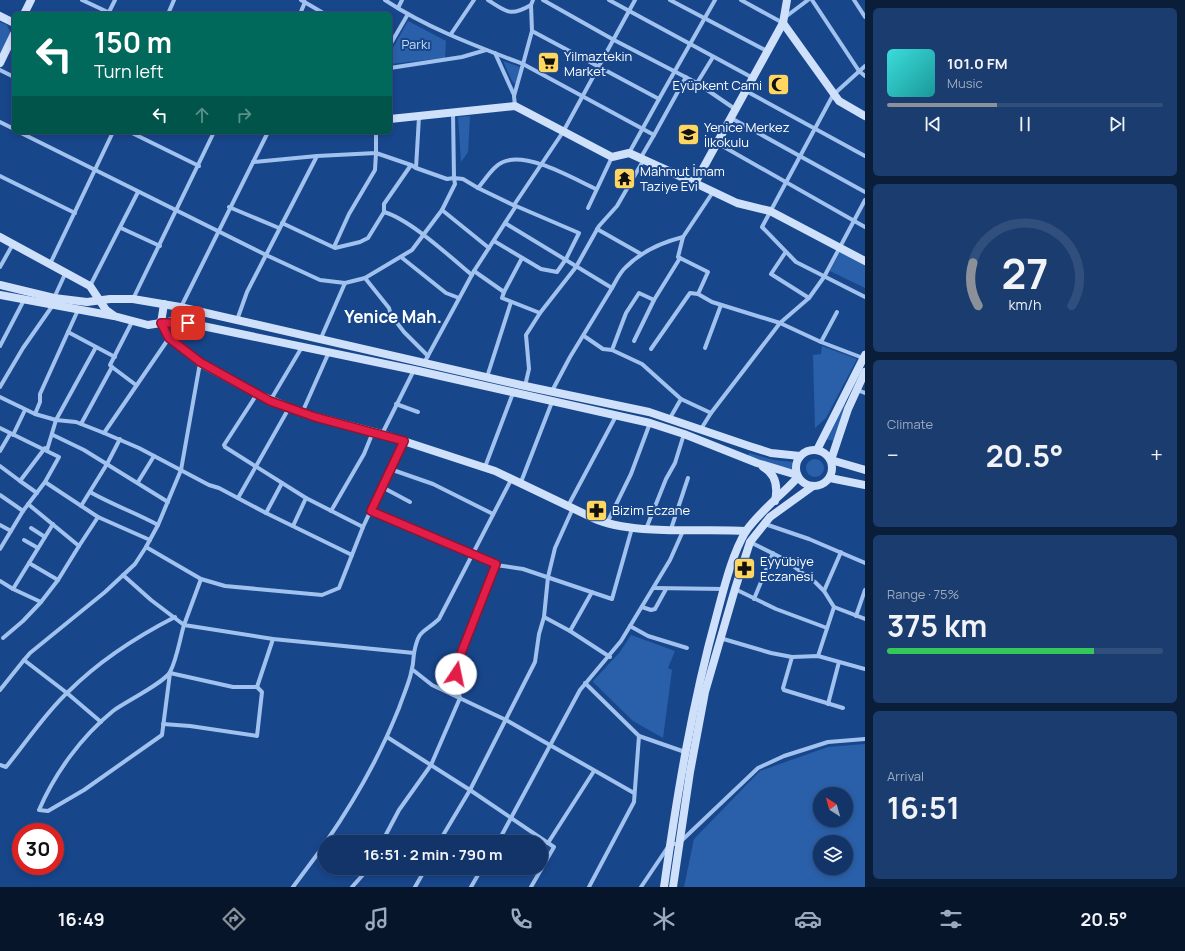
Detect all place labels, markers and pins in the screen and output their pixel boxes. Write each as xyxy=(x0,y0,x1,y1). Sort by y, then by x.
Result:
place label: Yilmaztekin Market xyxy=(564,47,632,80)
supermarket icon: Yilmaztekin Market xyxy=(535,50,561,76)
mosque icon: Eyüpkent Cami xyxy=(765,72,791,98)
place label: Eyüpkent Cami xyxy=(672,76,762,94)
place label: Yenice Merkez İlkokulu xyxy=(704,118,790,151)
school or university icon: Yenice Merkez İlkokulu xyxy=(676,121,702,147)
place label: Mahmut İmam Taziye Evi xyxy=(640,162,725,195)
temple icon: Mahmut İmam Taziye Evi xyxy=(612,165,638,191)
pin xyxy=(171,306,205,340)
pharmacy icon: Bizim Eczane xyxy=(584,497,610,523)
place label: Bizim Eczane xyxy=(612,501,691,519)
place label: Eyyübiye Eczanesi xyxy=(760,552,814,585)
pharmacy icon: Eyyübiye Eczanesi xyxy=(731,555,757,581)

